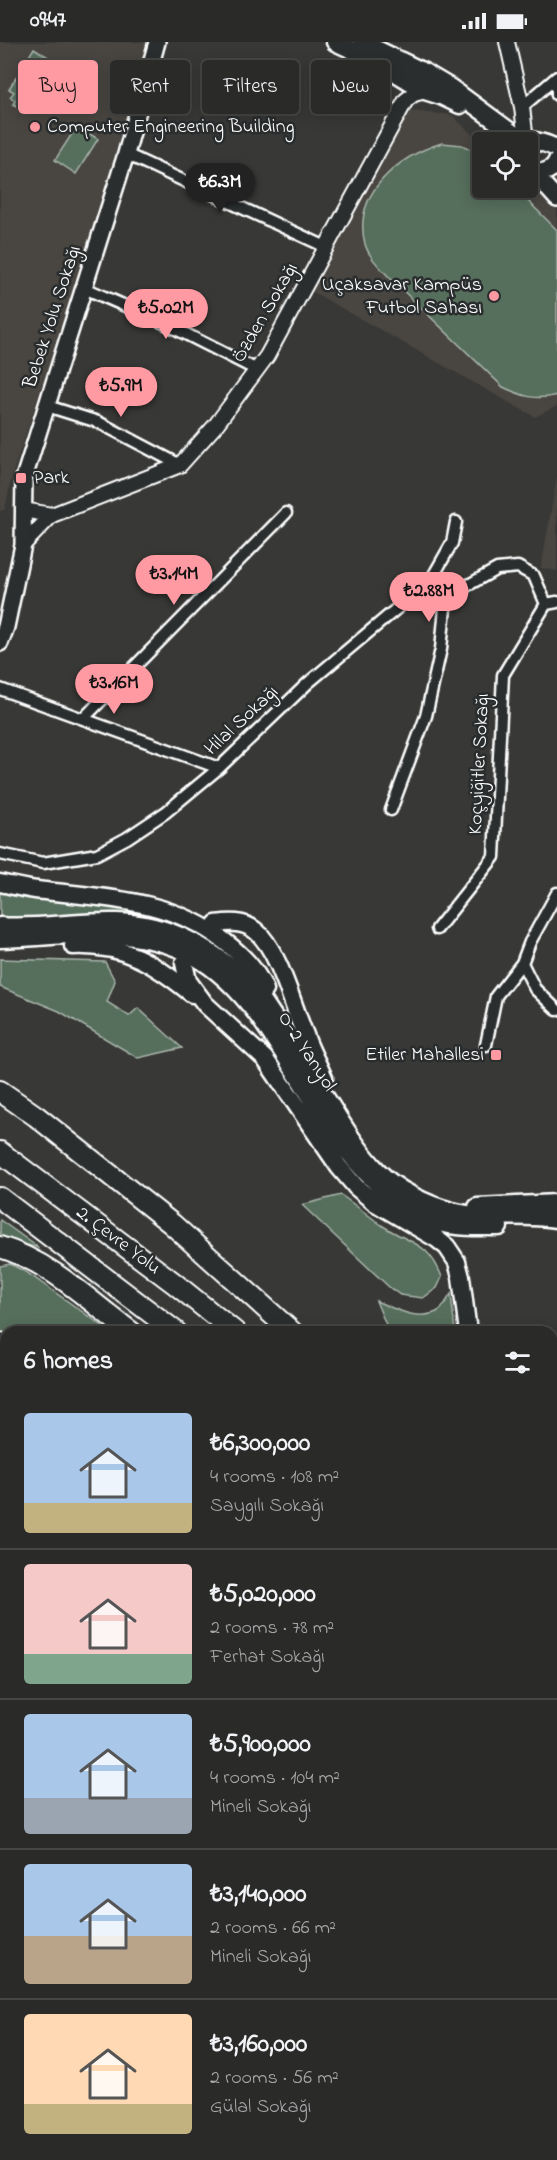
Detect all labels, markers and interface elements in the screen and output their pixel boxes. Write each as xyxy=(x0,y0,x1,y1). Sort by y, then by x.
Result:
text: 09:47 xyxy=(30,5,66,37)
chip: Buy xyxy=(18,60,98,114)
chip: Rent xyxy=(110,60,190,114)
chip: Filters xyxy=(202,60,299,114)
chip: New xyxy=(311,60,390,114)
place label: Computer Engineering Building xyxy=(47,113,295,143)
marker: Computer Engineering Building xyxy=(28,120,42,134)
map controls xyxy=(472,132,538,198)
button: locate xyxy=(472,132,538,198)
pin: ₺6.3M xyxy=(178,163,262,214)
text: ₺6.3M xyxy=(198,168,242,197)
street label: Bebek Yolu Sokağı xyxy=(16,242,91,393)
street label: Özden Sokağı xyxy=(226,258,307,369)
place label: Uçaksavar Kampüs Futbol Sahası xyxy=(322,271,482,323)
pin: ₺5.02M xyxy=(117,289,215,340)
marker: Uçaksavar Kampüs Futbol Sahası xyxy=(487,289,501,303)
text: ₺5.02M xyxy=(138,294,194,323)
pin: ₺5.9M xyxy=(79,367,163,418)
text: ₺5.9M xyxy=(99,372,143,401)
place label: Park xyxy=(33,464,69,493)
marker: Park xyxy=(14,471,28,485)
pin: ₺3.14M xyxy=(125,555,223,606)
text: ₺3.14M xyxy=(149,560,199,589)
pin: ₺2.88M xyxy=(380,572,478,623)
text: ₺2.88M xyxy=(403,577,455,606)
pin: ₺3.16M xyxy=(65,664,163,715)
text: ₺3.16M xyxy=(89,669,139,698)
street label: Hilal Sokağı xyxy=(198,679,286,764)
street label: Koçyiğitler Sokağı xyxy=(462,693,499,835)
street label: O-2 Yanyol xyxy=(269,1006,343,1098)
place label: Etiler Mahallesi xyxy=(365,1041,484,1070)
marker: Etiler Mahallesi xyxy=(489,1048,503,1062)
street label: 2. Çevre Yolu xyxy=(69,1199,167,1283)
text: 6 homes xyxy=(24,1343,113,1381)
icon: filters xyxy=(501,1346,534,1379)
text: ₺6,300,000 xyxy=(210,1425,310,1463)
icon: home xyxy=(72,1437,144,1509)
text: 4 rooms · 108 m² xyxy=(210,1463,339,1492)
text: Saygılı Sokağı xyxy=(210,1492,324,1521)
text: ₺5,020,000 xyxy=(210,1576,316,1614)
icon: home xyxy=(72,1588,144,1660)
text: 2 rooms · 78 m² xyxy=(210,1614,334,1643)
text: Ferhat Sokağı xyxy=(210,1643,325,1672)
text: ₺5,900,000 xyxy=(210,1726,311,1764)
icon: home xyxy=(72,1738,144,1810)
text: 4 rooms · 104 m² xyxy=(210,1764,340,1793)
text: Mineli Sokağı xyxy=(210,1793,311,1822)
text: ₺3,140,000 xyxy=(210,1876,307,1914)
icon: home xyxy=(72,1888,144,1960)
text: 2 rooms · 66 m² xyxy=(210,1914,336,1943)
text: Mineli Sokağı xyxy=(210,1943,311,1972)
text: ₺3,160,000 xyxy=(210,2026,307,2064)
icon: home xyxy=(72,2038,144,2110)
text: 2 rooms · 56 m² xyxy=(210,2064,339,2093)
text: Gülal Sokağı xyxy=(210,2093,311,2122)

